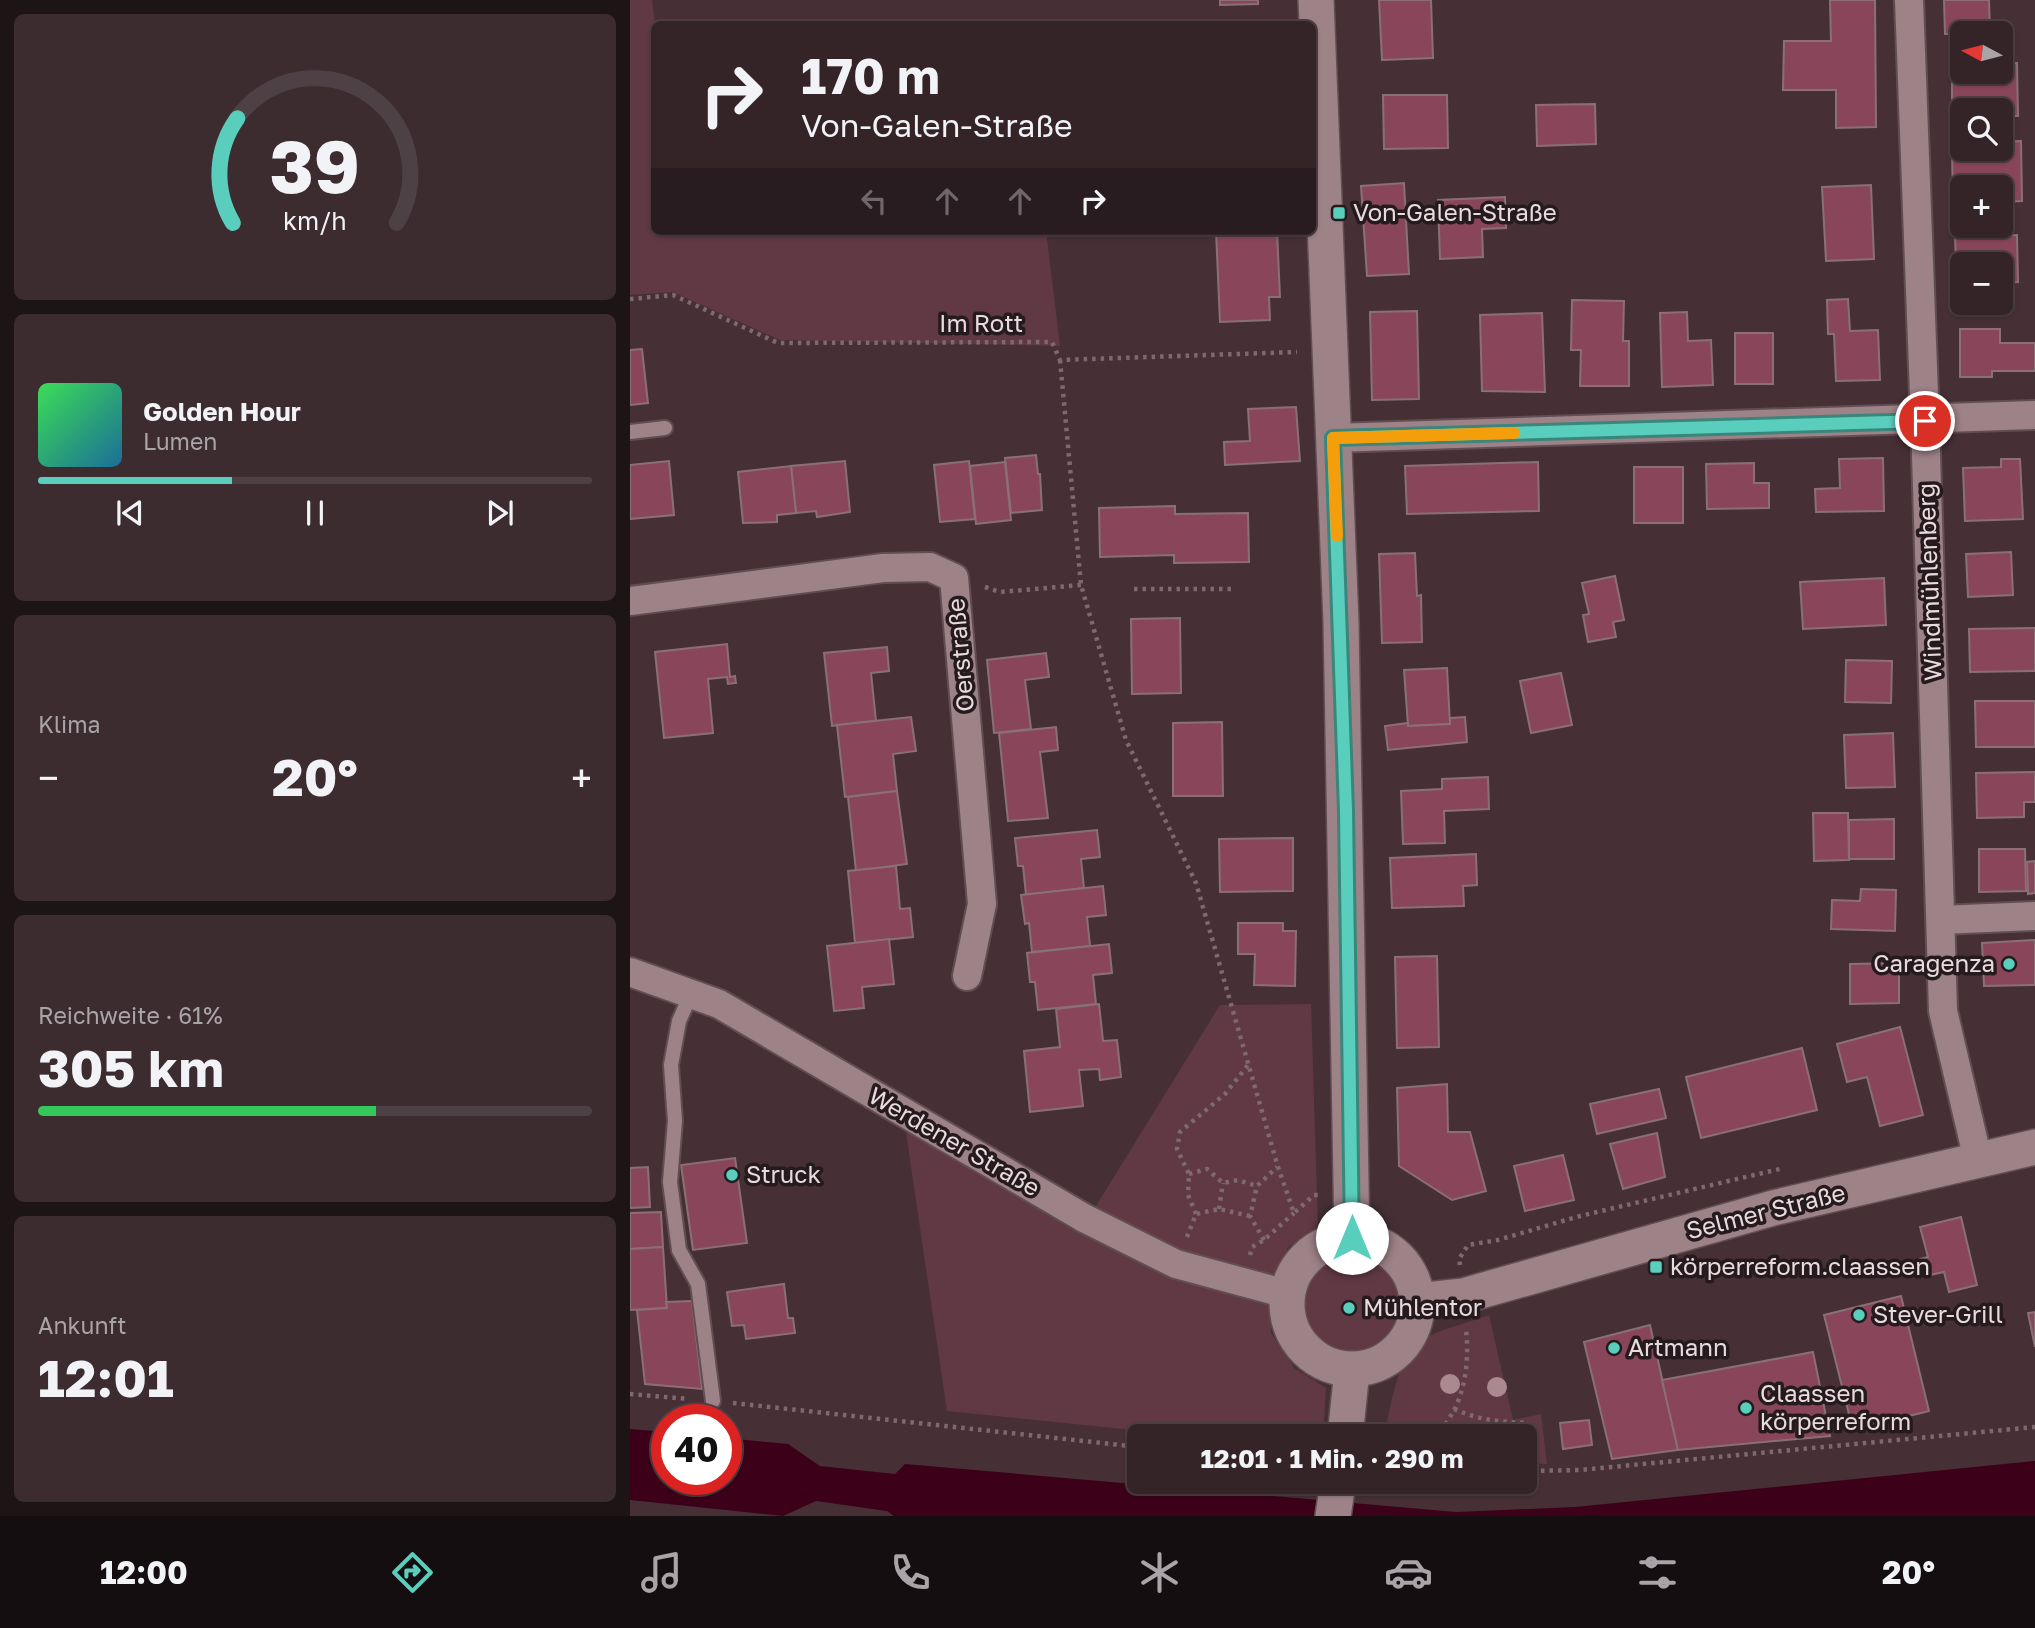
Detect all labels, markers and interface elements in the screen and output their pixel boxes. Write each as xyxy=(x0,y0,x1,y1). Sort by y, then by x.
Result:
north arrow xyxy=(1950,21,2012,84)
map controls xyxy=(1950,21,2013,315)
text: 170 m xyxy=(801,46,940,105)
icon: right xyxy=(686,49,777,140)
button: search xyxy=(1950,98,2013,161)
text: Von-Galen-Straße xyxy=(801,106,1073,144)
text: 39 xyxy=(270,123,360,210)
button: + xyxy=(1950,175,2013,238)
icon: left xyxy=(855,182,893,220)
icon: ahead xyxy=(928,182,966,220)
icon: ahead xyxy=(1001,182,1039,220)
icon: right xyxy=(1074,182,1112,220)
place label: Von-Galen-Straße xyxy=(1353,197,1557,226)
text: km/h xyxy=(283,205,347,236)
marker: Von-Galen-Straße xyxy=(1331,205,1347,221)
button: − xyxy=(1950,252,2013,315)
street label: Im Rott xyxy=(939,308,1023,337)
pin xyxy=(1895,391,1955,451)
text: Golden Hour xyxy=(143,396,301,427)
icon: arrive xyxy=(1906,402,1944,440)
text: Lumen xyxy=(143,427,217,455)
street label: Windmühlenberg xyxy=(1911,483,1946,682)
icon: previous xyxy=(111,494,149,532)
icon: pause xyxy=(296,494,334,532)
icon: next xyxy=(481,494,519,532)
street label: Oerstraße xyxy=(940,597,979,713)
text: Klima xyxy=(38,710,101,738)
text: 20° xyxy=(272,745,358,807)
text: − xyxy=(38,755,59,800)
text: + xyxy=(571,755,592,800)
place label: Caragenza xyxy=(1873,948,1995,977)
marker: Caragenza xyxy=(2001,956,2017,972)
text: Reichweite · 61% xyxy=(38,1001,223,1029)
text: 305 km xyxy=(38,1036,224,1098)
street label: Werdener Straße xyxy=(864,1080,1046,1201)
place label: Struck xyxy=(746,1159,821,1188)
marker: Struck xyxy=(724,1167,740,1183)
street label: Selmer Straße xyxy=(1683,1177,1848,1244)
position arrow xyxy=(1315,1201,1389,1275)
place label: körperreform.claassen xyxy=(1670,1251,1930,1280)
marker: körperreform.claassen xyxy=(1648,1259,1664,1275)
place label: Mühlentor xyxy=(1363,1292,1482,1321)
place label: Stever-Grill xyxy=(1873,1299,2003,1328)
marker: Mühlentor xyxy=(1341,1300,1357,1316)
marker: Stever-Grill xyxy=(1851,1307,1867,1323)
text: Ankunft xyxy=(38,1311,126,1339)
place label: Artmann xyxy=(1628,1332,1728,1361)
marker: Artmann xyxy=(1606,1340,1622,1356)
text: 12:01 xyxy=(38,1346,174,1408)
place label: Claassen körperreform xyxy=(1760,1378,1911,1435)
marker: Claassen körperreform xyxy=(1738,1400,1754,1416)
speed limit sign: 40 xyxy=(651,1404,742,1495)
text: 12:01 · 1 Min. · 290 m xyxy=(1200,1443,1464,1474)
icon: directions xyxy=(388,1548,437,1597)
icon: music xyxy=(637,1548,686,1597)
icon: phone xyxy=(886,1548,935,1597)
icon: climate xyxy=(1135,1548,1184,1597)
icon: car xyxy=(1384,1548,1433,1597)
icon: filters xyxy=(1633,1548,1682,1597)
text: 12:00 xyxy=(100,1553,188,1591)
text: 20° xyxy=(1882,1553,1935,1591)

